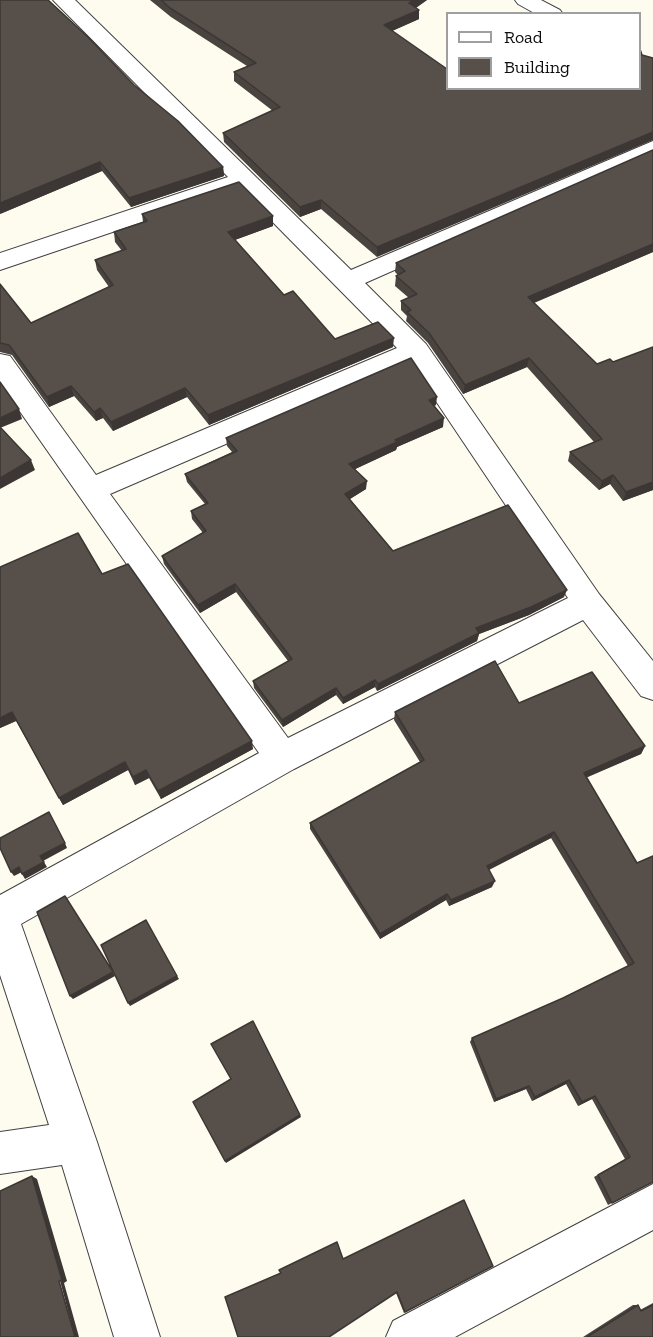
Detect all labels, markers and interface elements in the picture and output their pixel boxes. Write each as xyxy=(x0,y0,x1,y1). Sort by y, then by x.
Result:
legend xyxy=(446,12,641,90)
text: Road xyxy=(504,26,543,48)
text: Building xyxy=(504,56,570,78)

